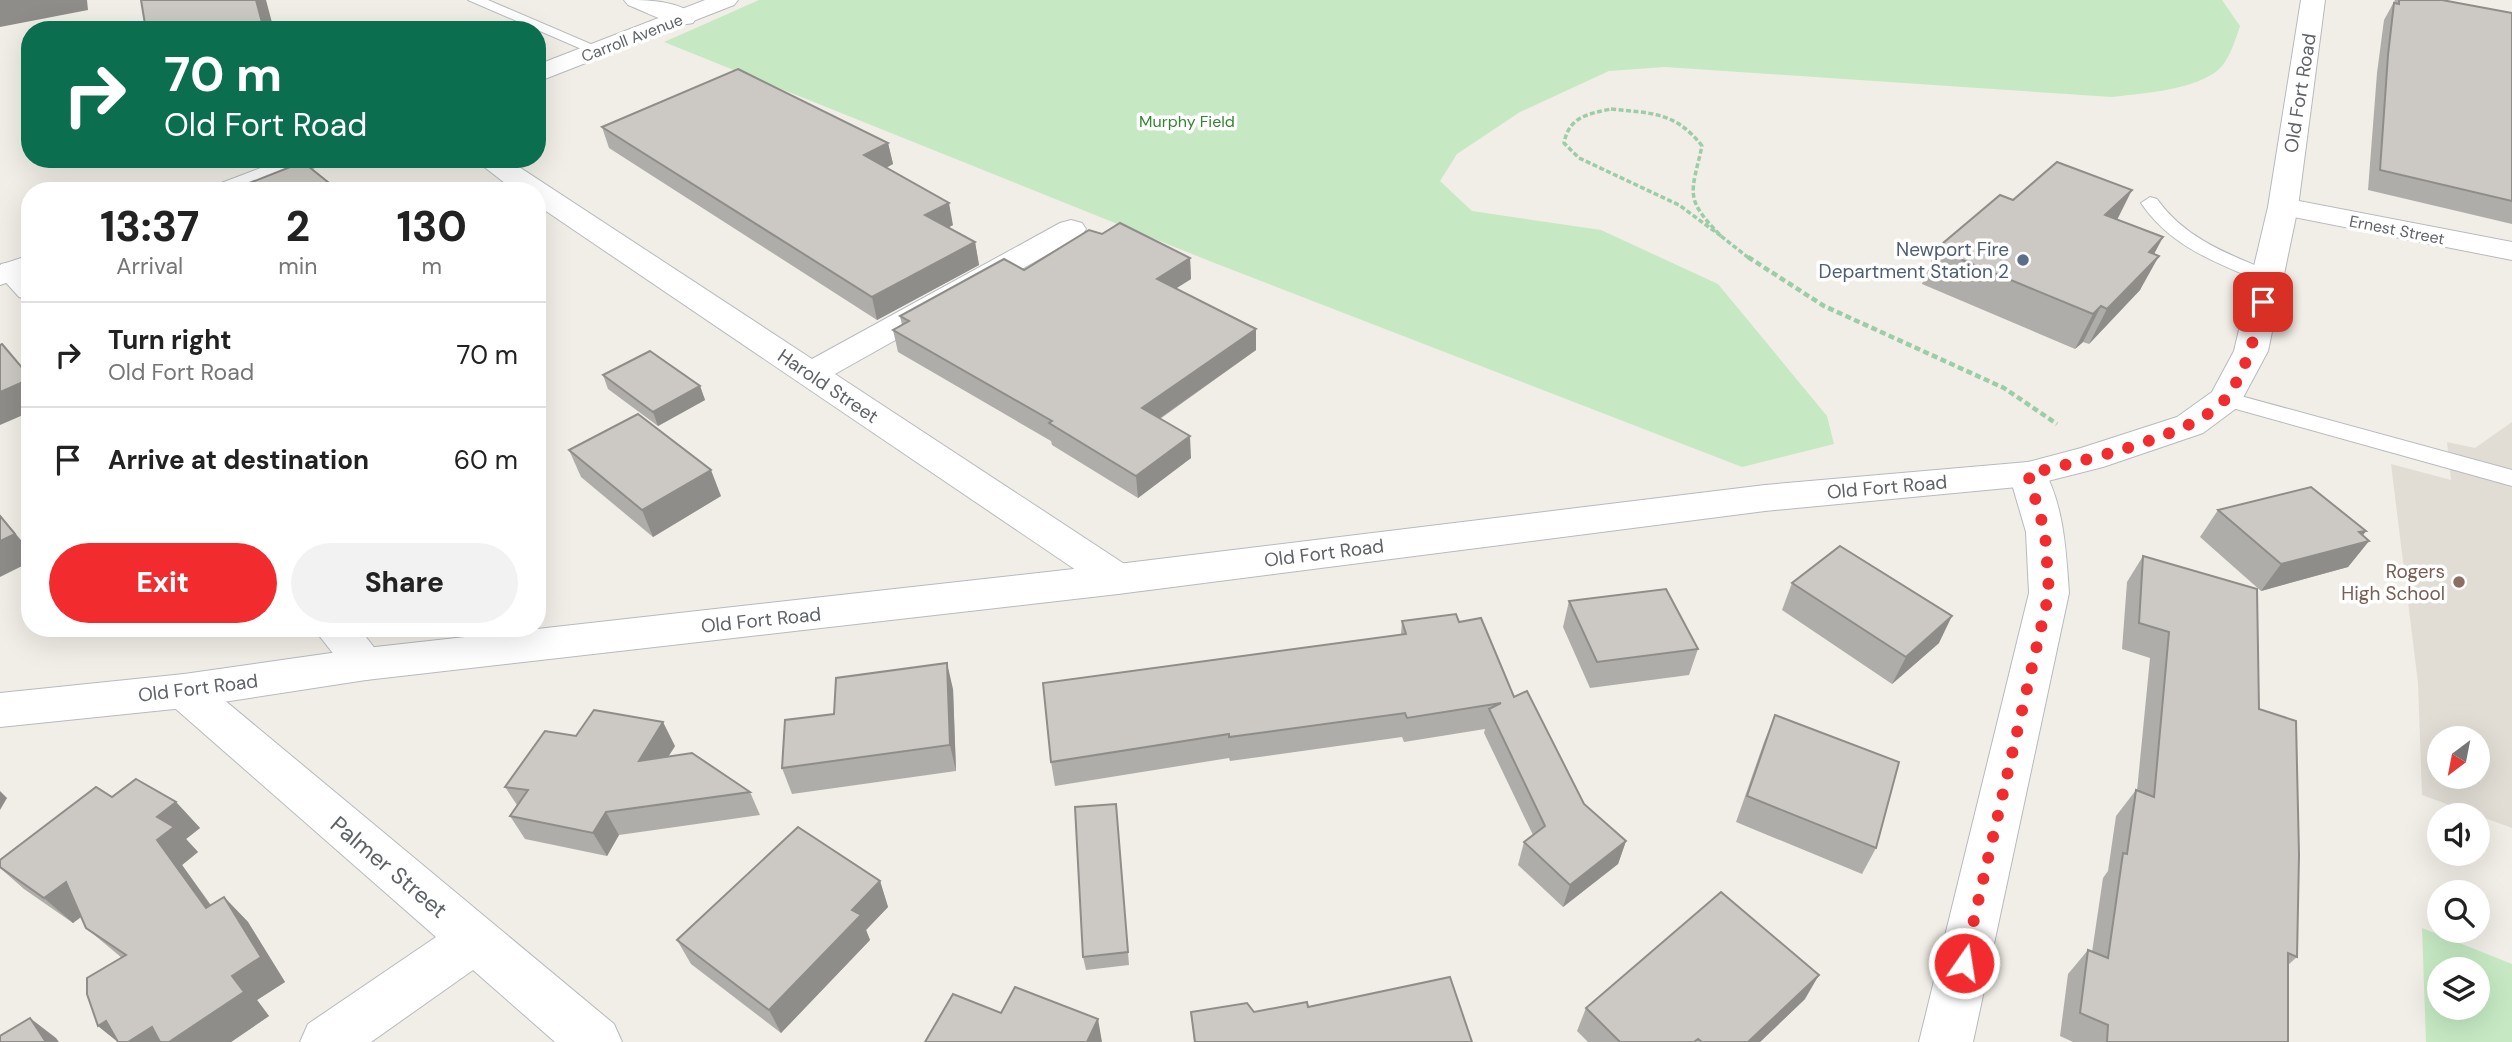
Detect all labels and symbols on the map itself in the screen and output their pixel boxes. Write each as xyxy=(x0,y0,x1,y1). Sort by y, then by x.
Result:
street label: Carroll Avenue xyxy=(578,9,686,67)
street label: Old Fort Road xyxy=(2278,31,2322,155)
park label: Murphy Field xyxy=(1139,111,1235,132)
street label: Ernest Street xyxy=(2347,210,2447,250)
place label: Newport Fire Department Station 2 xyxy=(1819,237,2009,284)
marker: Newport Fire Department Station 2 xyxy=(2015,252,2031,268)
pin xyxy=(2233,272,2293,332)
street label: Harold Street xyxy=(773,343,883,429)
street label: Old Fort Road xyxy=(1826,469,1948,505)
street label: Old Fort Road xyxy=(1263,533,1385,573)
place label: Rogers High School xyxy=(2341,559,2445,606)
marker: Rogers High School xyxy=(2451,574,2467,590)
street label: Old Fort Road xyxy=(700,601,822,639)
street label: Old Fort Road xyxy=(137,668,259,708)
north arrow xyxy=(2427,726,2490,789)
street label: Palmer Street xyxy=(324,809,454,925)
position arrow xyxy=(1927,926,2001,1000)

